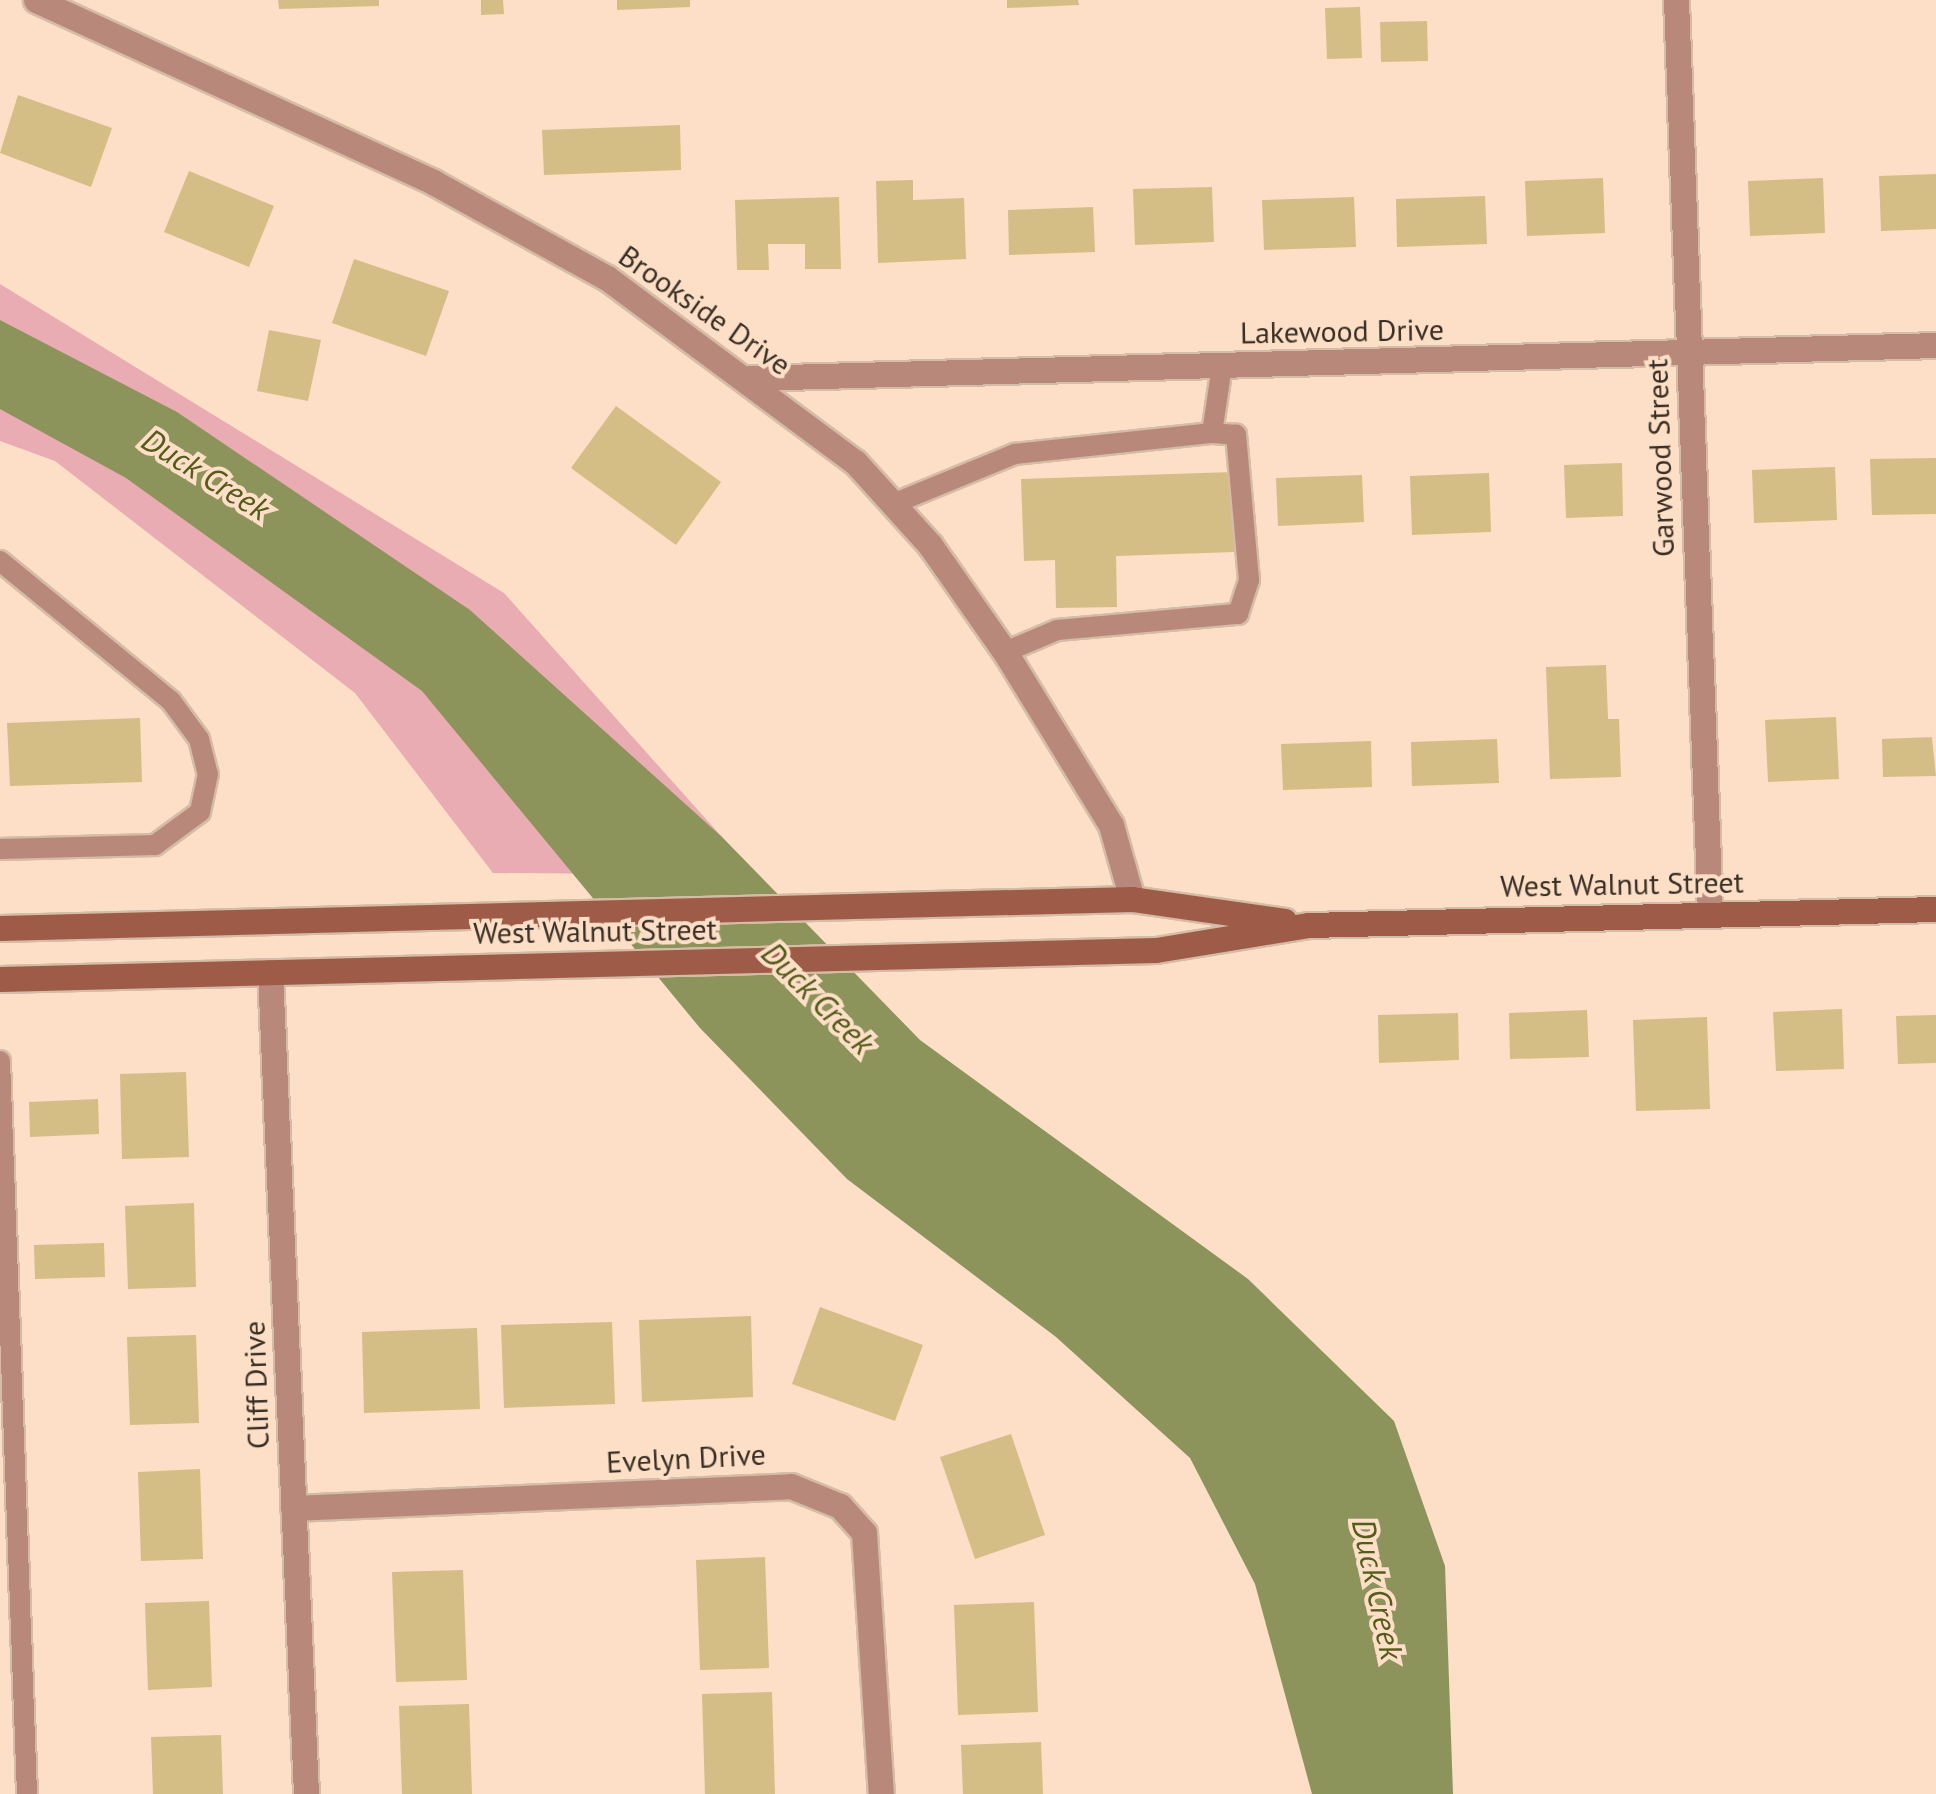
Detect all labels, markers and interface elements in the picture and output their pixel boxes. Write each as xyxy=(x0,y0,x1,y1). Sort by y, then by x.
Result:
street label: Brookside Drive xyxy=(612,237,798,383)
street label: Lakewood Drive xyxy=(1240,311,1444,351)
street label: Garwood Street xyxy=(1639,358,1681,558)
water label: Duck Creek xyxy=(135,420,277,528)
street label: West Walnut Street xyxy=(1500,864,1744,904)
street label: West Walnut Street xyxy=(473,911,717,951)
water label: Duck Creek xyxy=(754,934,882,1062)
street label: Cliff Drive xyxy=(236,1320,276,1450)
street label: Evelyn Drive xyxy=(605,1436,767,1480)
water label: Duck Creek xyxy=(1344,1515,1412,1663)

